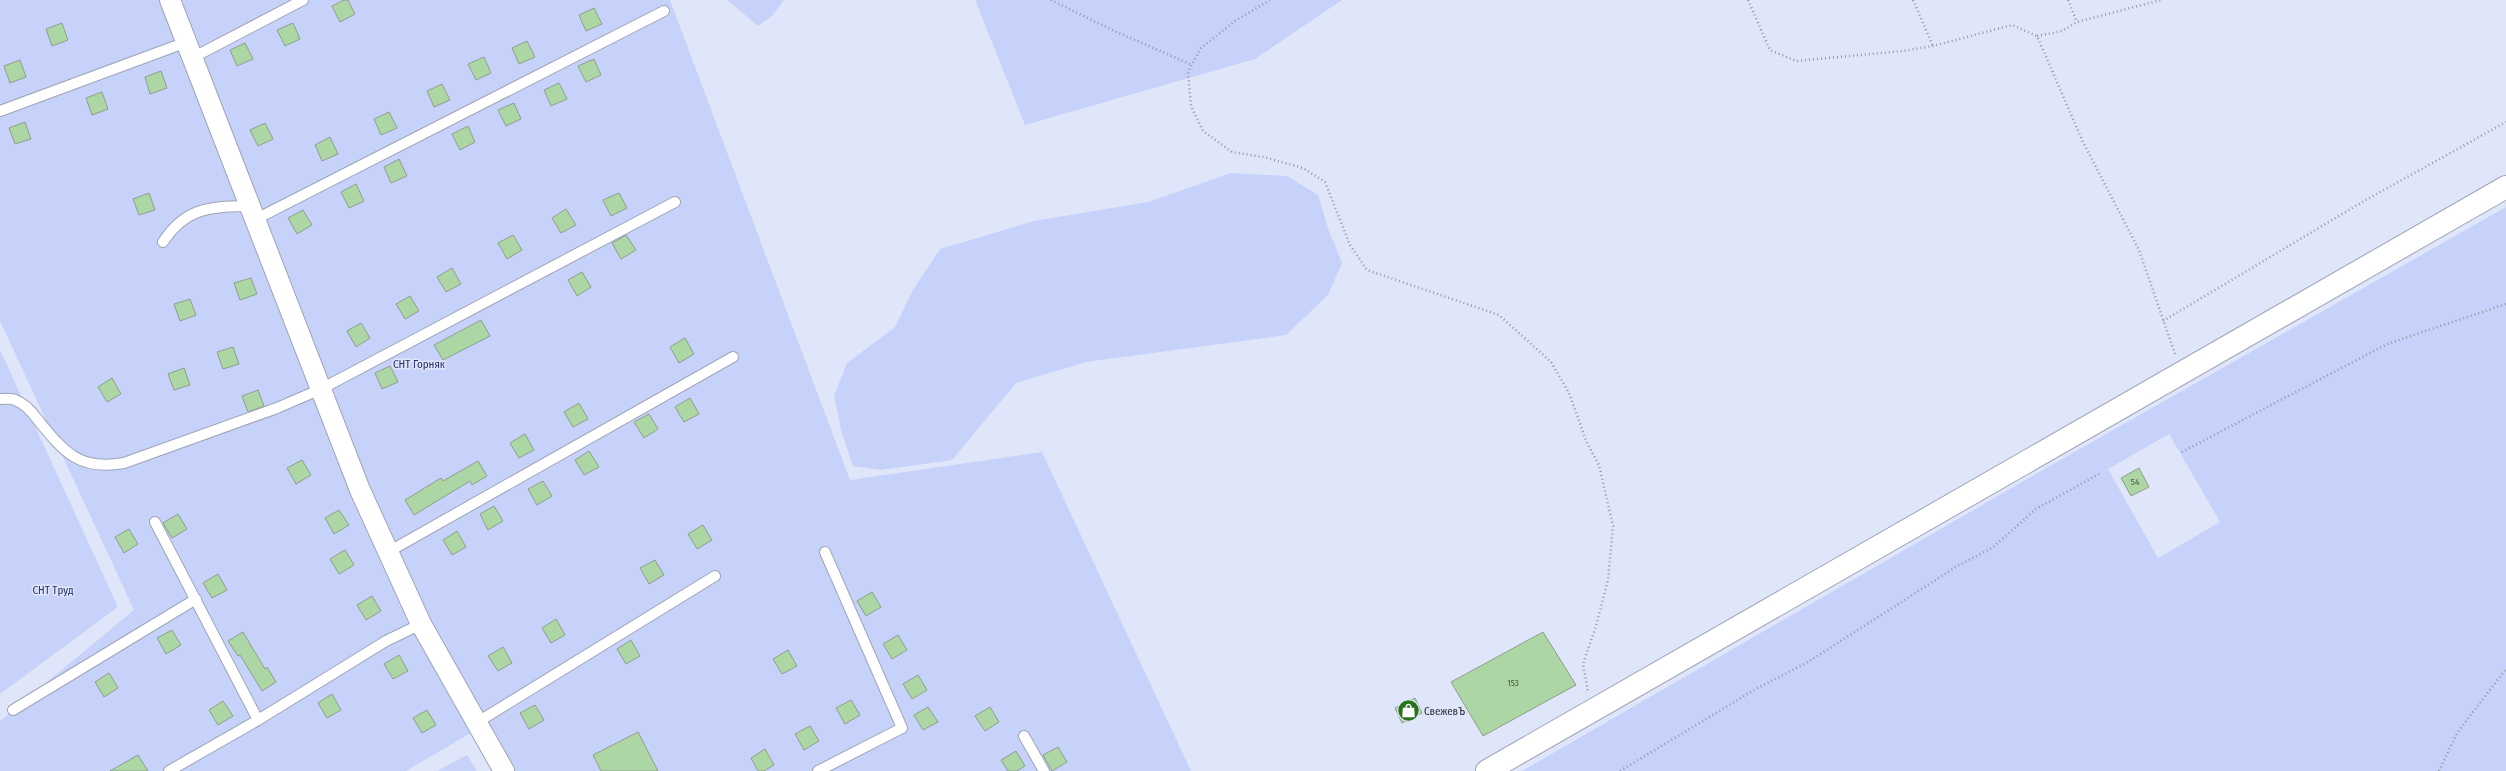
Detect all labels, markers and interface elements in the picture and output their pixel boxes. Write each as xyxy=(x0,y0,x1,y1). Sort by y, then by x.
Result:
park label: СНТ Горняк xyxy=(393,358,446,371)
house number: 54 xyxy=(2131,477,2140,487)
park label: СНТ Труд xyxy=(32,584,74,597)
house number: 153 xyxy=(1507,678,1519,688)
shop icon: СвежевЪ xyxy=(1395,698,1421,724)
place label: СвежевЪ xyxy=(1424,705,1465,718)

